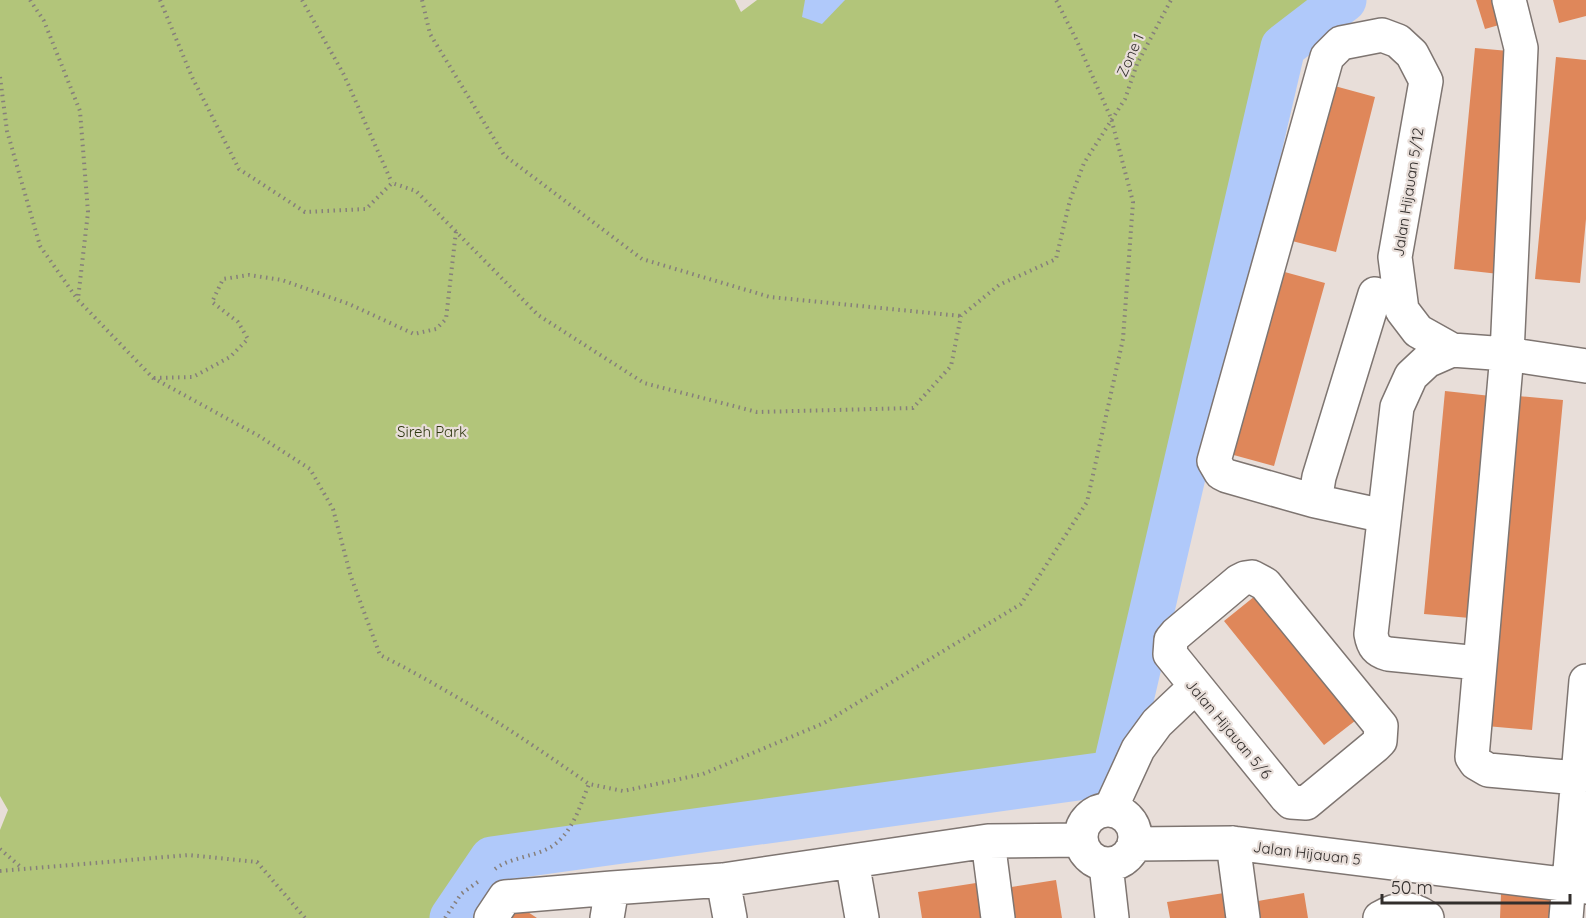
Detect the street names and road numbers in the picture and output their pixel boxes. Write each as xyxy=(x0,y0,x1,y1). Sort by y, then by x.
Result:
street label: Zone 1 xyxy=(1112,30,1148,80)
street label: Jalan Hijauan 5/12 xyxy=(1388,126,1428,258)
street label: Jalan Hijauan 5/6 xyxy=(1182,675,1276,783)
street label: Jalan Hijauan 5 xyxy=(1252,837,1362,869)

